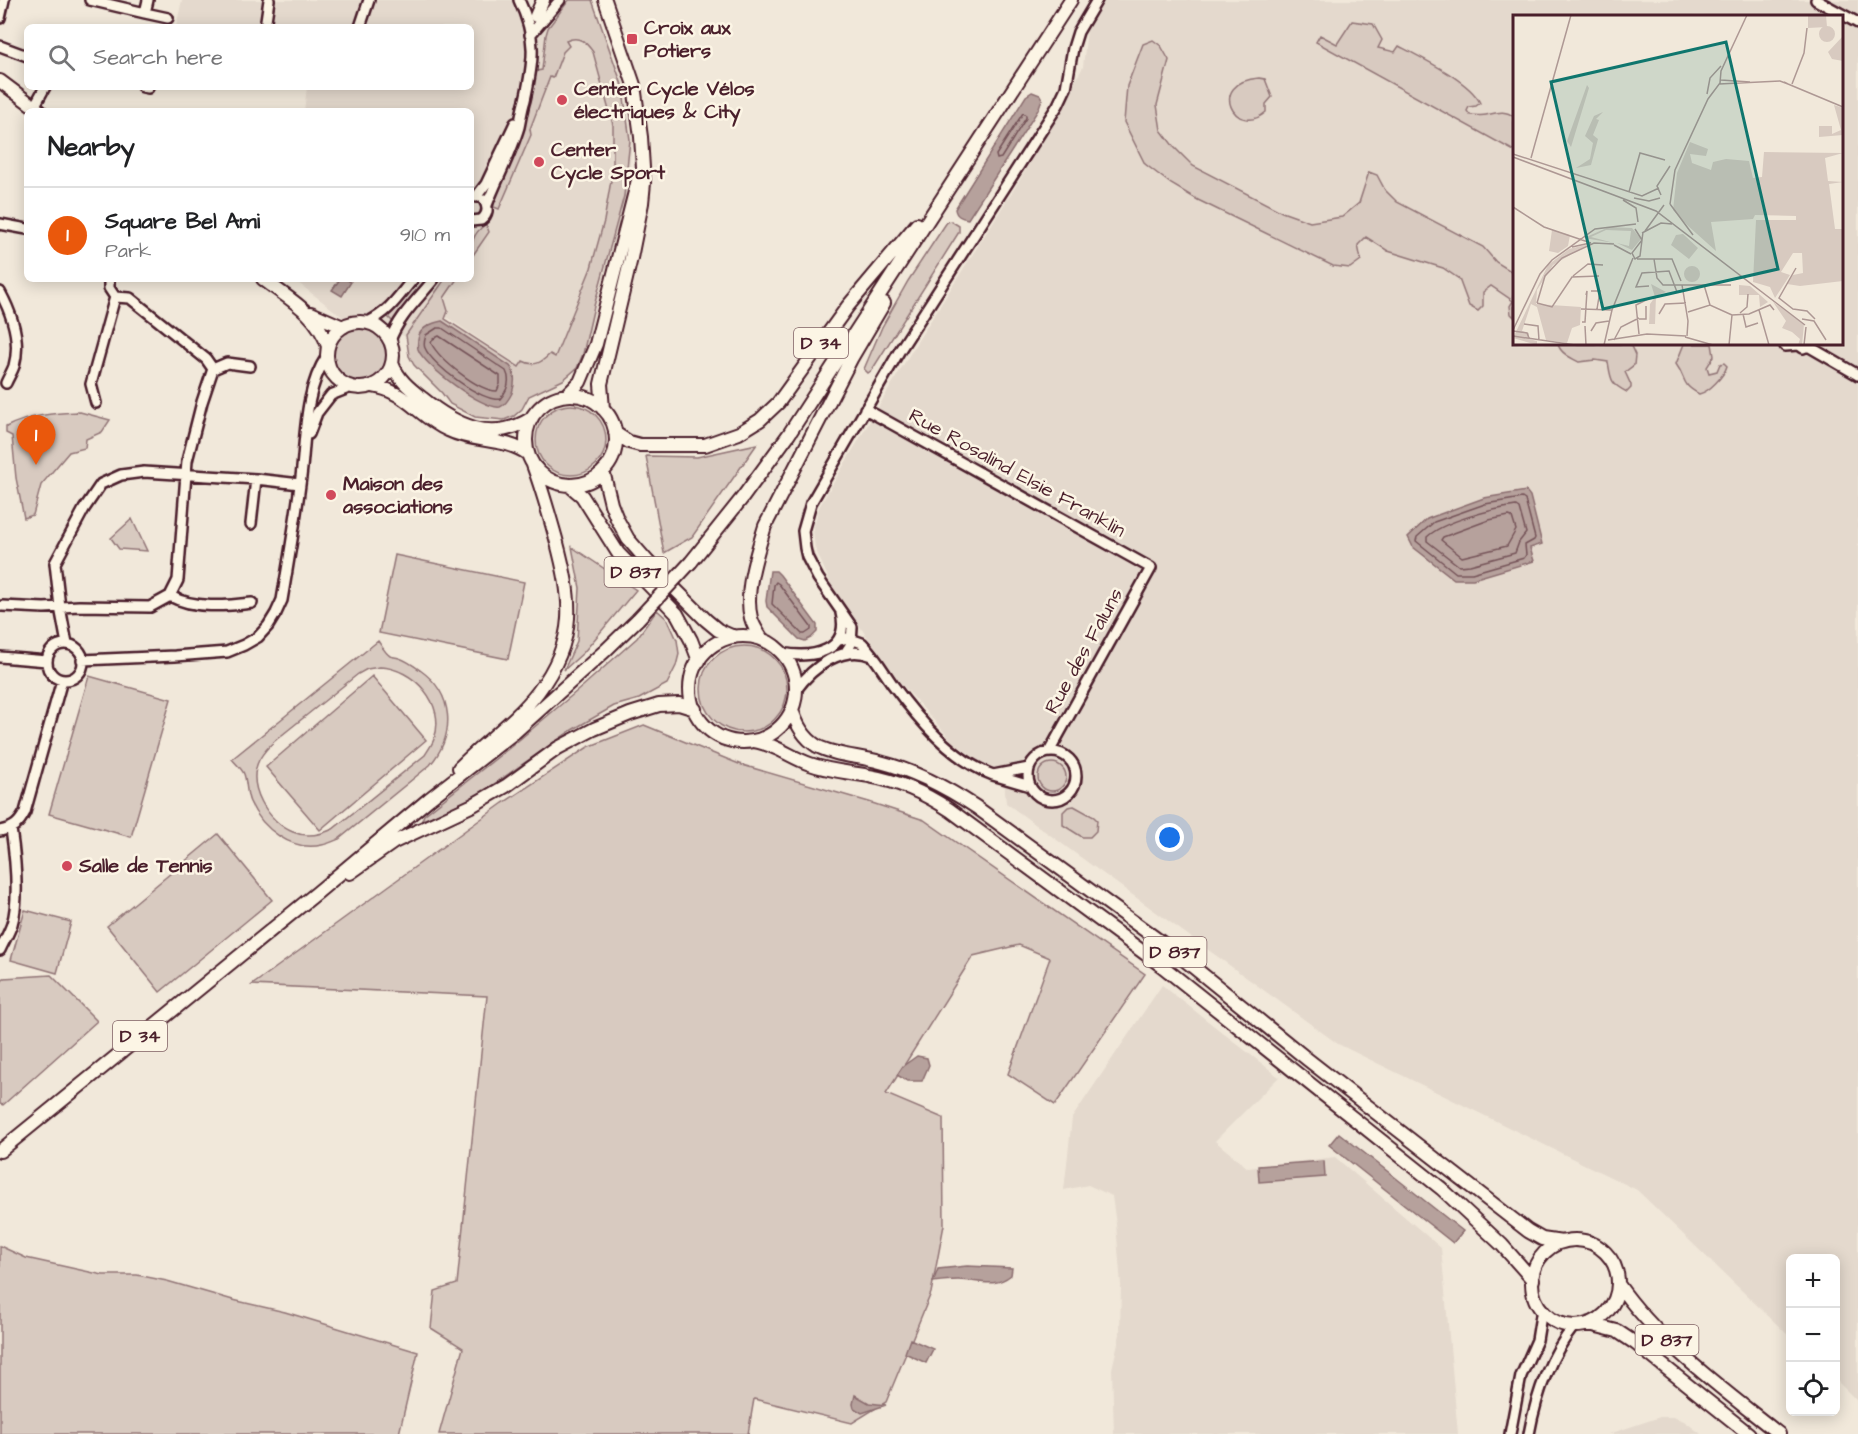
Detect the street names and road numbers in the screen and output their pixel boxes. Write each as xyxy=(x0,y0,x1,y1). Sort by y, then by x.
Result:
road number: D 34 xyxy=(794,328,848,358)
street label: Rue Rosalind Elsie Franklin xyxy=(904,402,1130,544)
road number: D 837 xyxy=(604,557,668,587)
street label: Rue des Faluns xyxy=(1038,583,1130,719)
road number: D 837 xyxy=(1144,937,1206,967)
road number: D 34 xyxy=(113,1021,167,1051)
road number: D 837 xyxy=(1636,1325,1698,1355)

